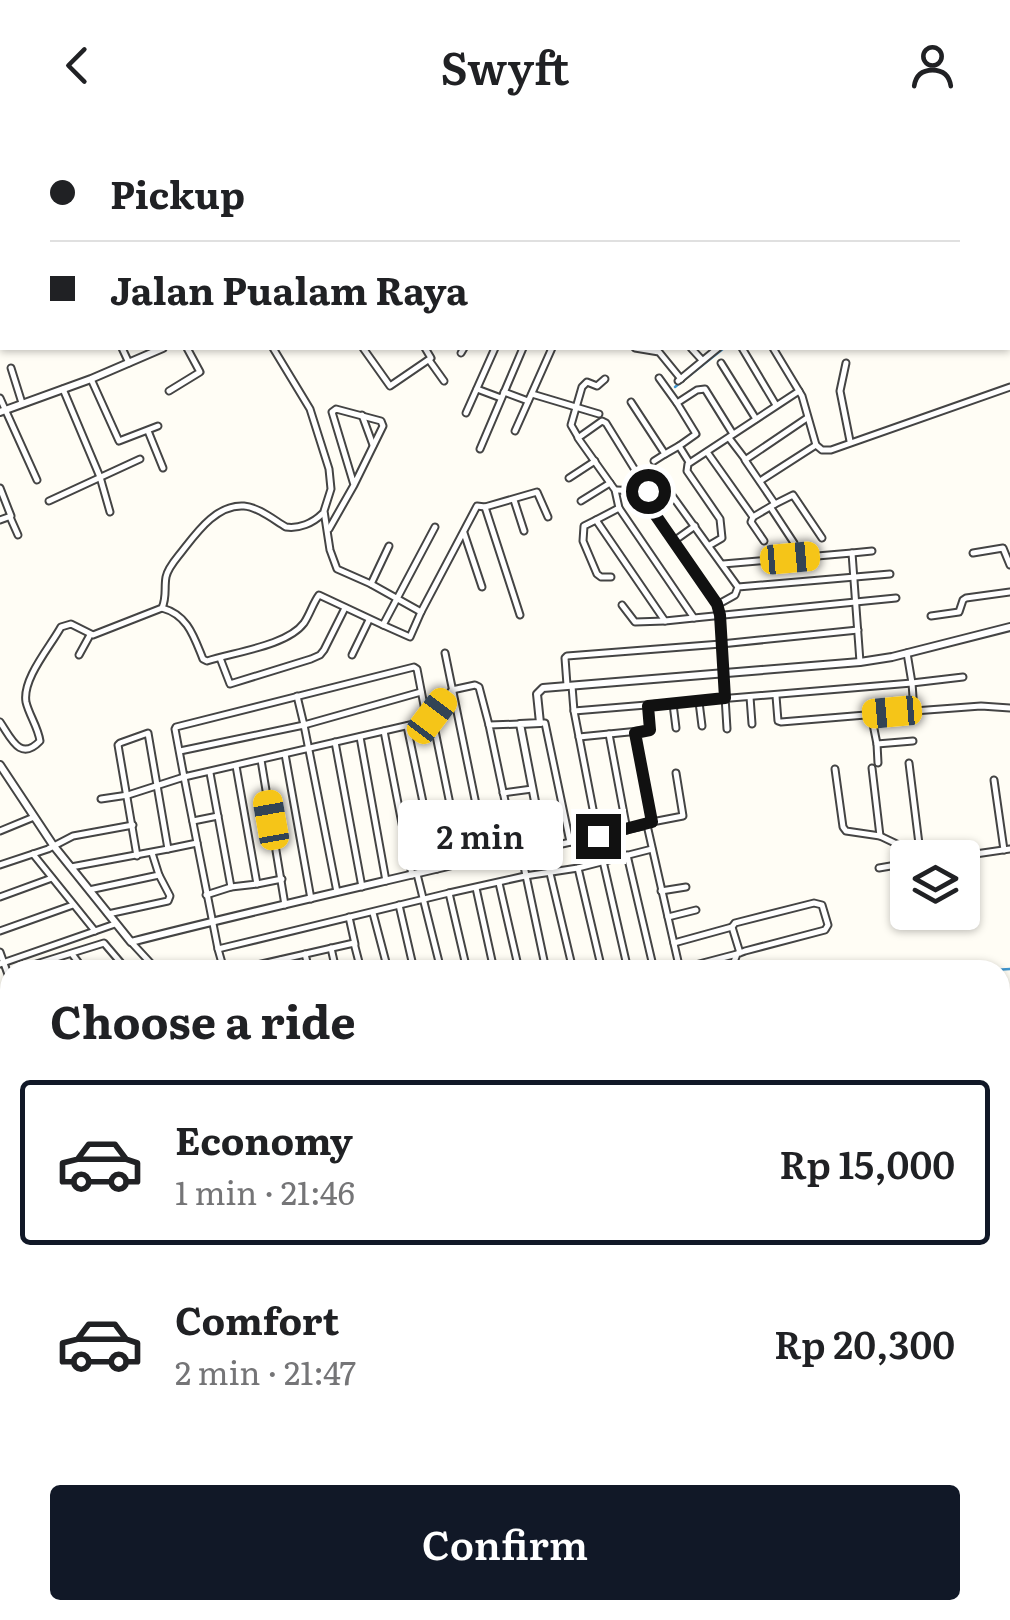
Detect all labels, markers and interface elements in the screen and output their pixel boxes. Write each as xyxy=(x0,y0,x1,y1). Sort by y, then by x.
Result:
text: Swyft xyxy=(441,32,569,99)
icon: back xyxy=(50,38,105,93)
icon: person xyxy=(905,38,960,93)
text: Pickup xyxy=(110,164,245,221)
text: Jalan Pualam Raya xyxy=(110,260,468,317)
route start xyxy=(626,469,671,514)
car xyxy=(759,540,821,576)
car xyxy=(402,683,462,749)
car xyxy=(861,694,923,730)
car xyxy=(251,788,291,852)
callout: 2 min xyxy=(398,801,563,871)
text: 2 min xyxy=(437,811,524,859)
route end xyxy=(576,814,621,859)
map controls xyxy=(890,840,980,930)
button: layers xyxy=(890,840,980,930)
text: Choose a ride xyxy=(50,986,356,1053)
text: Economy xyxy=(175,1110,353,1167)
icon: car xyxy=(55,1118,145,1208)
text: Rp 15,000 xyxy=(779,1134,955,1191)
text: 1 min · 21:46 xyxy=(175,1167,355,1215)
text: Comfort xyxy=(175,1290,339,1347)
icon: car xyxy=(55,1298,145,1388)
text: Rp 20,300 xyxy=(774,1314,955,1371)
text: 2 min · 21:47 xyxy=(175,1347,356,1395)
button: Confirm xyxy=(50,1485,960,1600)

